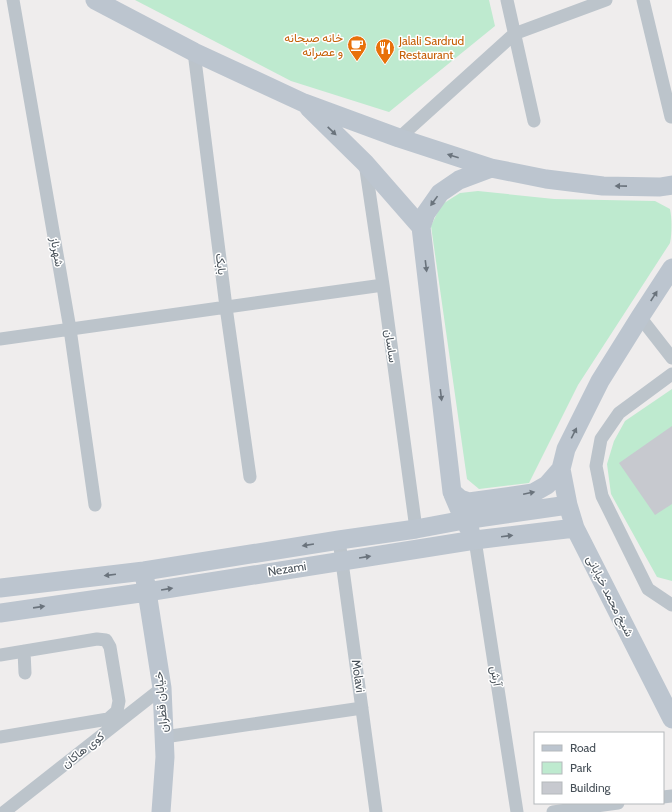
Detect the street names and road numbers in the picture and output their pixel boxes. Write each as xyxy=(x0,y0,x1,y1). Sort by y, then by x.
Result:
street label: شهرناز xyxy=(46,235,67,268)
street label: بابک xyxy=(213,252,230,276)
street label: ساسان xyxy=(382,328,401,363)
street label: شیخ محمد خیابانی xyxy=(582,553,637,640)
street label: Nezami xyxy=(267,558,307,579)
street label: Molavi xyxy=(349,659,368,693)
street label: آرش xyxy=(487,665,506,688)
street label: خیابان قطران xyxy=(150,671,172,733)
street label: کوی هاکان xyxy=(58,728,108,772)

